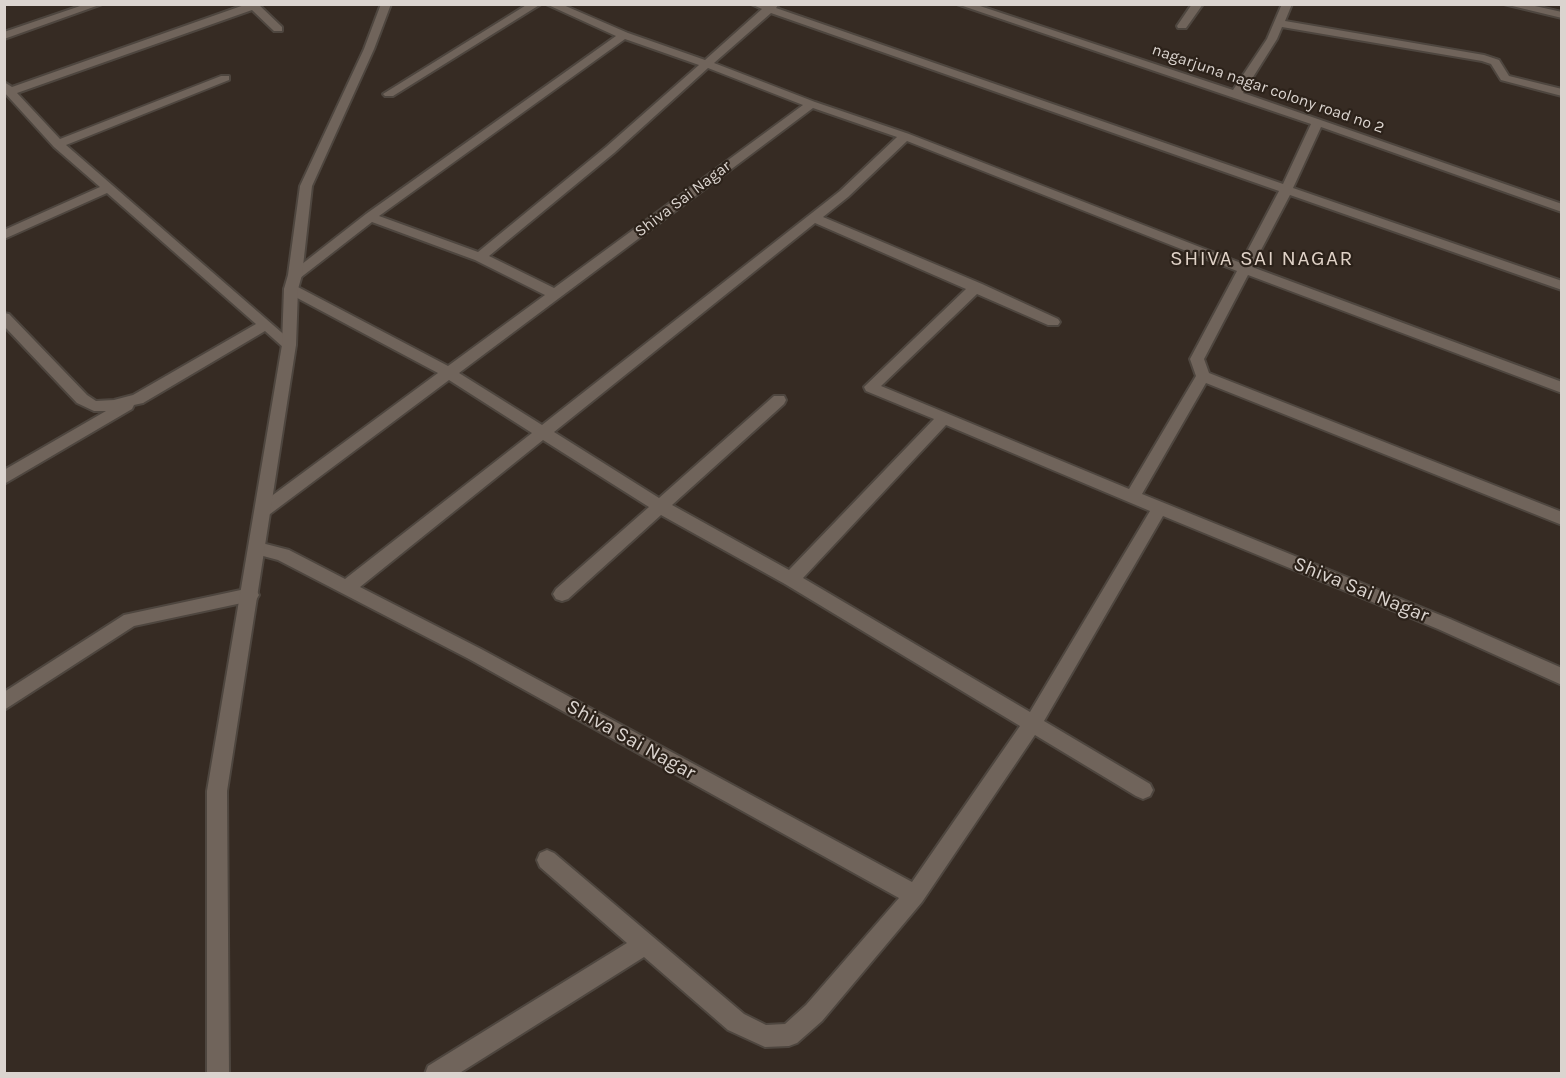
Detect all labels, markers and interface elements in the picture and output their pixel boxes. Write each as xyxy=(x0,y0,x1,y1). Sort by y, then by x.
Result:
street label: nagarjuna nagar colony road no 2 xyxy=(1149,40,1387,138)
street label: Shiva Sai Nagar xyxy=(631,157,735,241)
district label: SHIVA SAI NAGAR xyxy=(1170,246,1354,272)
street label: Shiva Sai Nagar xyxy=(1290,552,1432,628)
street label: Shiva Sai Nagar xyxy=(562,695,700,785)

